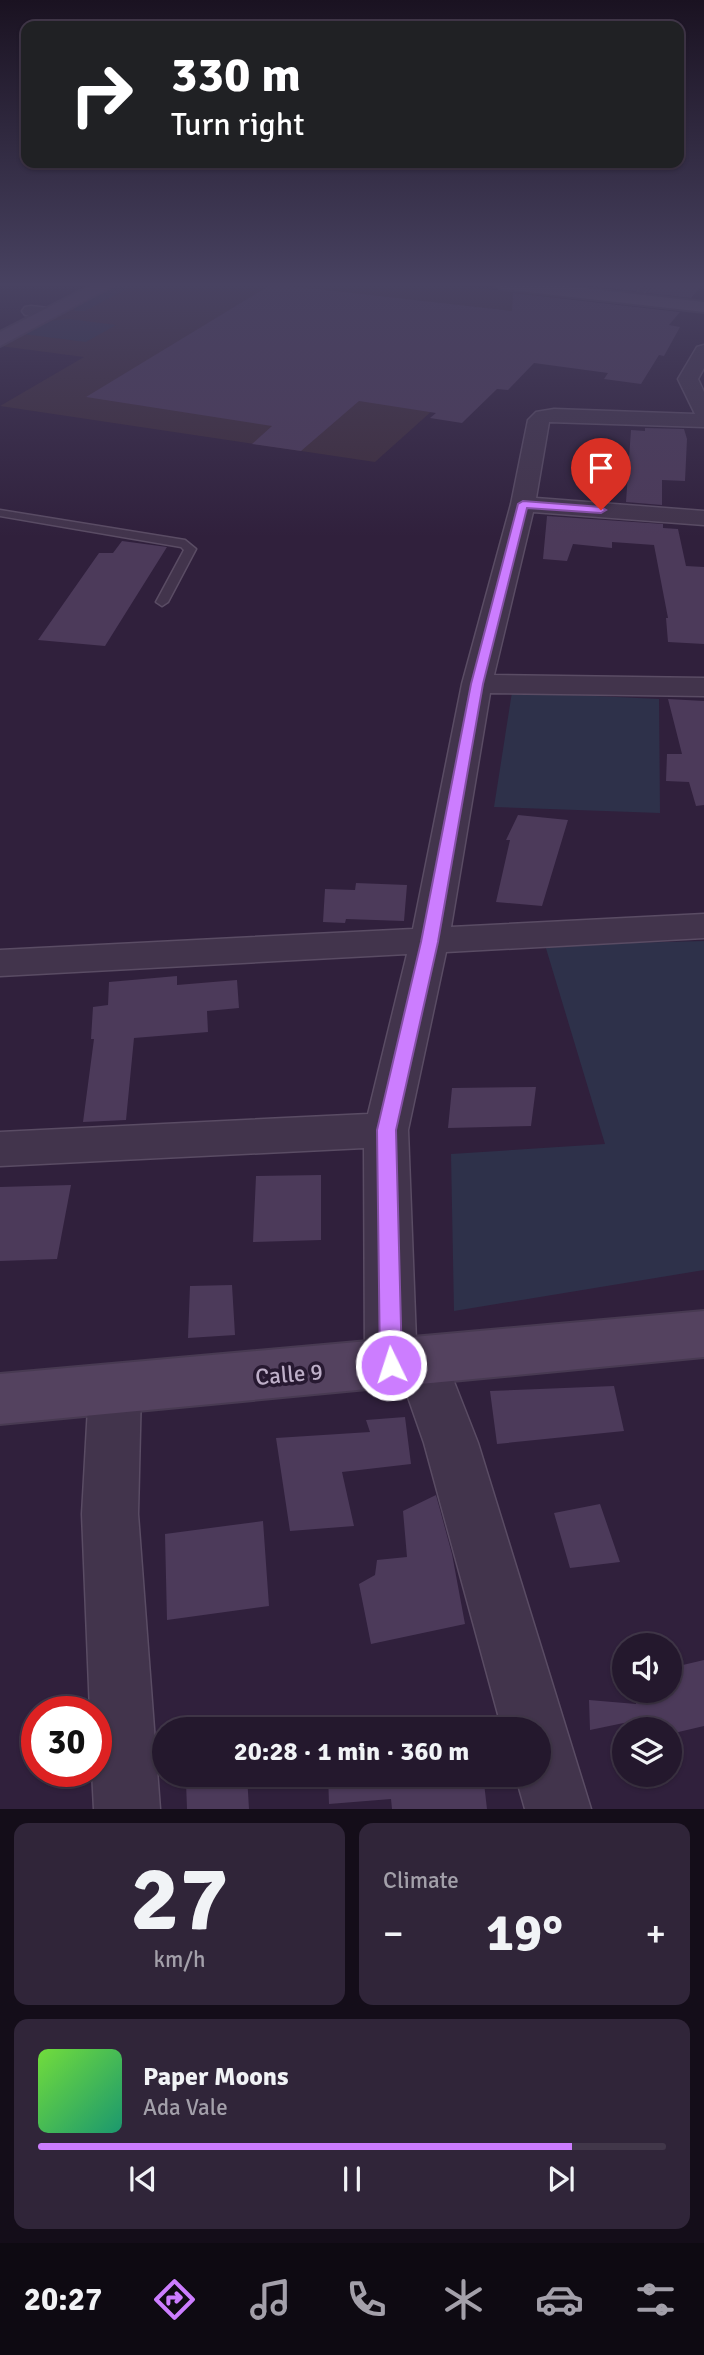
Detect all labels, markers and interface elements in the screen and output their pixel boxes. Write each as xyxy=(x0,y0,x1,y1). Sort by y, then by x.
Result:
text: 330 m xyxy=(171,45,301,105)
icon: right xyxy=(56,49,147,140)
text: Turn right xyxy=(171,105,304,144)
pin xyxy=(571,438,631,510)
icon: arrive xyxy=(582,449,620,487)
position arrow xyxy=(354,1328,428,1402)
street label: Calle 9 xyxy=(254,1357,324,1392)
map controls xyxy=(612,1633,682,1787)
button: sound xyxy=(612,1633,682,1703)
speed limit sign: 30 xyxy=(21,1696,112,1787)
button: layers xyxy=(612,1717,682,1787)
text: 20:28 · 1 min · 360 m xyxy=(234,1736,469,1768)
text: 27 xyxy=(130,1843,229,1956)
text: Climate xyxy=(383,1866,459,1895)
text: 19° xyxy=(486,1901,563,1965)
text: − xyxy=(383,1910,404,1957)
text: + xyxy=(645,1910,666,1957)
text: km/h xyxy=(153,1945,206,1974)
text: Paper Moons xyxy=(143,2061,289,2093)
text: Ada Vale xyxy=(143,2093,228,2122)
icon: previous xyxy=(124,2160,162,2198)
icon: pause xyxy=(333,2160,371,2198)
icon: next xyxy=(542,2160,580,2198)
icon: directions xyxy=(150,2275,199,2324)
icon: music xyxy=(246,2275,295,2324)
icon: phone xyxy=(342,2275,391,2324)
icon: climate xyxy=(439,2275,488,2324)
icon: car xyxy=(535,2275,584,2324)
icon: filters xyxy=(631,2275,680,2324)
text: 20:27 xyxy=(24,2280,102,2319)

